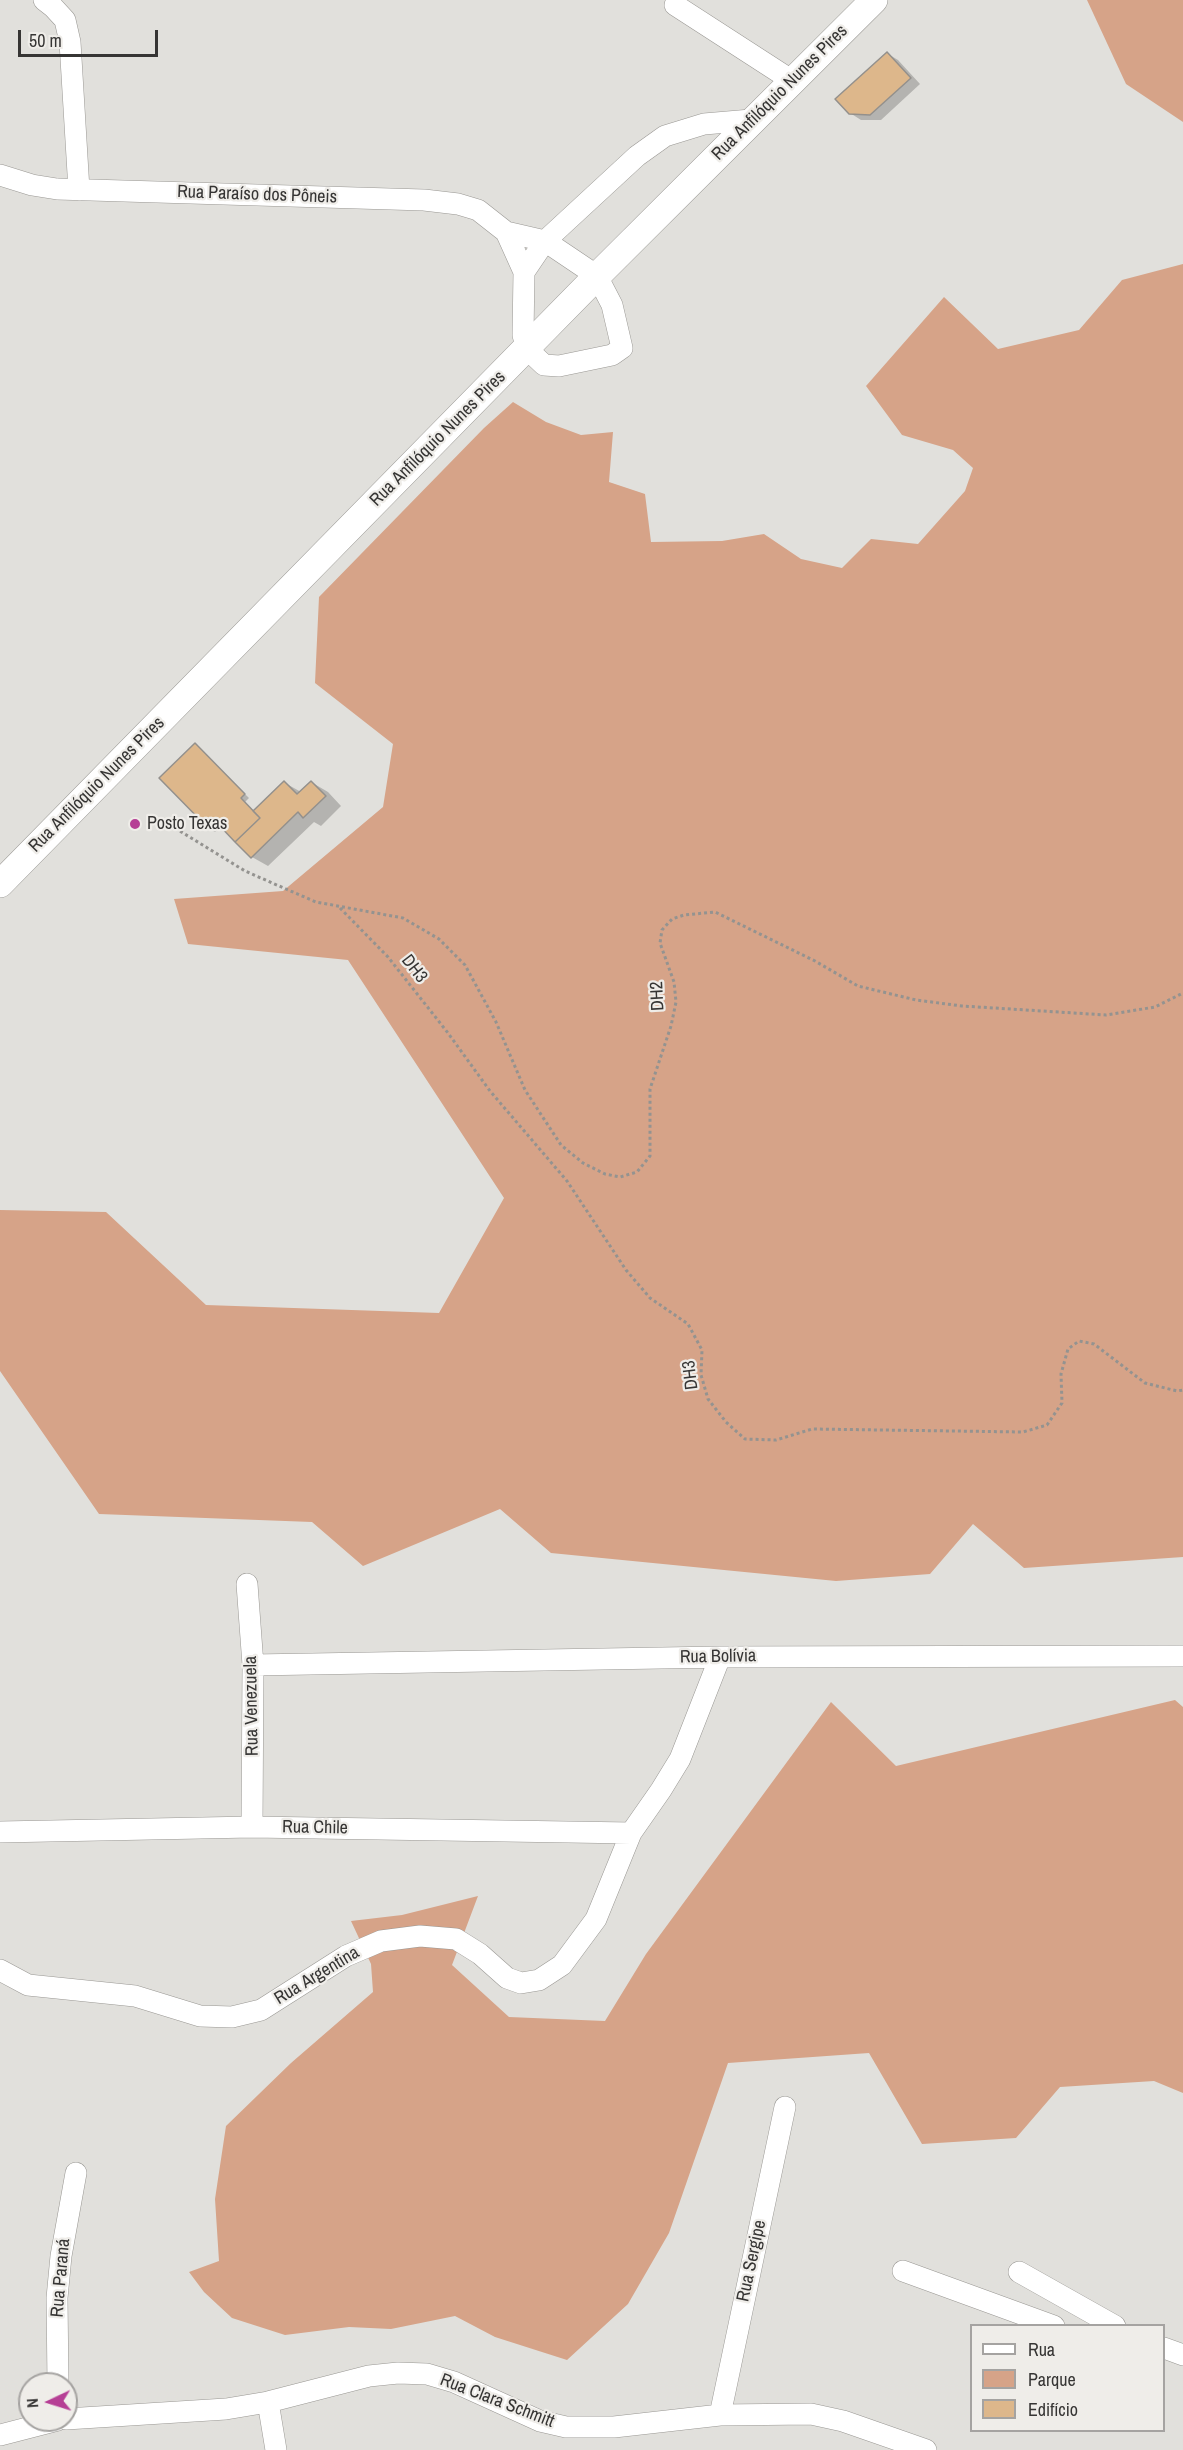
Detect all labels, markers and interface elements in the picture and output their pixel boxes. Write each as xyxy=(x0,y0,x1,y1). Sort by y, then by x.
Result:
scale bar xyxy=(21,18,160,56)
street label: Rua Anfilóquio Nunes Pires xyxy=(708,21,852,165)
text: 50 m xyxy=(29,28,62,53)
street label: Rua Paraíso dos Pôneis xyxy=(177,181,337,209)
street label: Rua Anfilóquio Nunes Pires xyxy=(366,367,510,511)
street label: Rua Anfilóquio Nunes Pires xyxy=(25,713,169,857)
place label: Posto Texas xyxy=(147,813,227,835)
marker: Posto Texas xyxy=(128,817,142,831)
street label: DH3 xyxy=(396,951,432,987)
street label: DH2 xyxy=(646,981,670,1011)
street label: DH3 xyxy=(678,1359,704,1391)
street label: Rua Bolívia xyxy=(680,1646,756,1668)
street label: Rua Venezuela xyxy=(240,1656,264,1756)
street label: Rua Chile xyxy=(282,1817,348,1839)
street label: Rua Argentina xyxy=(271,1942,363,2010)
street label: Rua Sergipe xyxy=(733,2218,771,2304)
street label: Rua Paraná xyxy=(47,2238,75,2318)
legend xyxy=(970,2324,1165,2432)
text: Rua xyxy=(1028,2337,1055,2362)
text: Parque xyxy=(1028,2367,1076,2392)
street label: Rua Clara Schmitt xyxy=(437,2369,557,2433)
north arrow xyxy=(18,2372,78,2432)
text: Edifício xyxy=(1028,2397,1078,2422)
text: N xyxy=(21,2398,43,2409)

